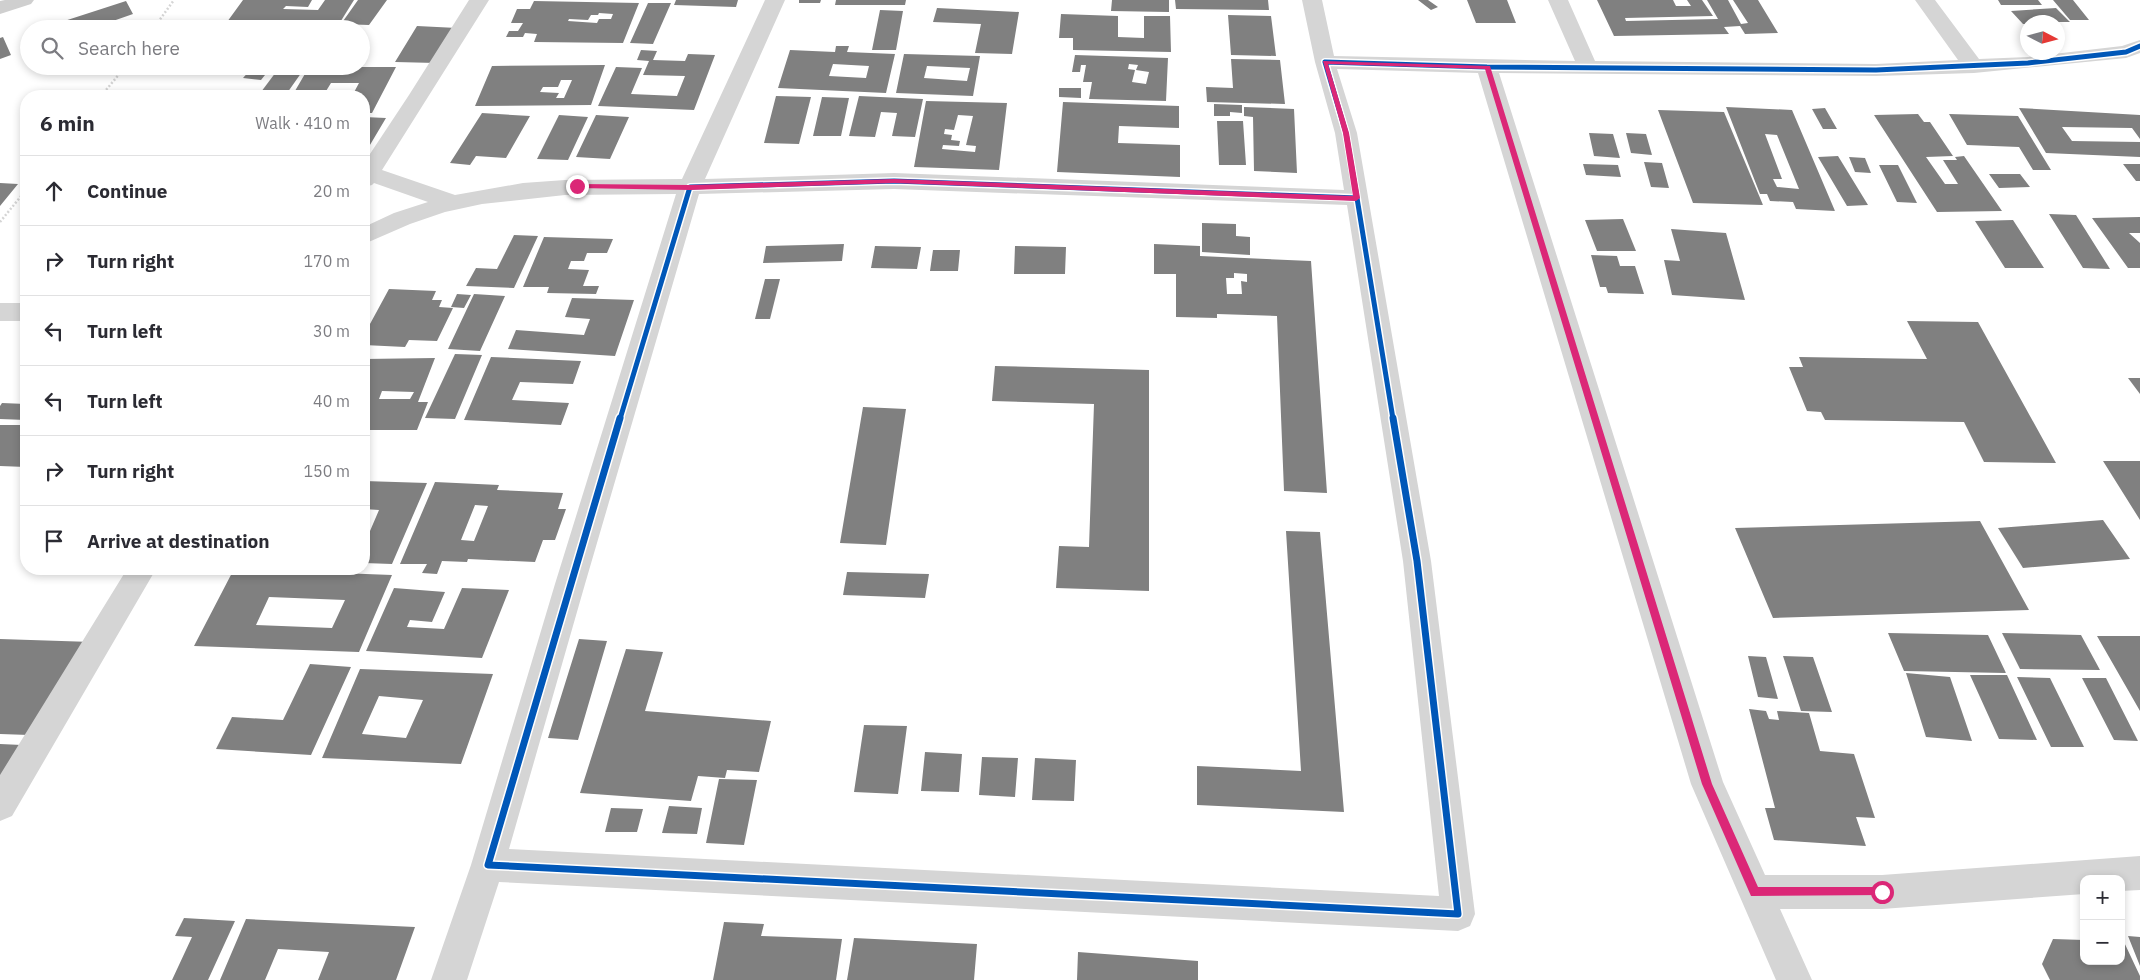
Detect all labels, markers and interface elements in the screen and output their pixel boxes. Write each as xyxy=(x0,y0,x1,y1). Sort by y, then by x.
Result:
north arrow xyxy=(2020,15,2065,60)
search box xyxy=(20,20,370,75)
icon: search xyxy=(38,34,66,62)
text: Search here xyxy=(78,36,180,60)
text: 6 min xyxy=(40,109,95,137)
text: Walk · 410 m xyxy=(255,113,350,133)
route end xyxy=(566,175,589,198)
icon: ahead xyxy=(40,177,68,205)
text: Continue xyxy=(87,179,167,203)
text: 20 m xyxy=(313,181,350,201)
icon: right xyxy=(40,247,68,275)
text: Turn right xyxy=(87,249,174,273)
text: 170 m xyxy=(303,251,350,271)
icon: left xyxy=(40,317,68,345)
text: Turn left xyxy=(87,319,163,343)
text: 30 m xyxy=(313,321,350,341)
icon: left xyxy=(40,387,68,415)
text: Turn left xyxy=(87,389,163,413)
text: 40 m xyxy=(313,391,350,411)
icon: right xyxy=(40,457,68,485)
text: Turn right xyxy=(87,459,174,483)
text: 150 m xyxy=(303,461,350,481)
icon: arrive xyxy=(40,527,68,555)
text: Arrive at destination xyxy=(87,529,270,553)
map controls xyxy=(2080,875,2125,965)
button: + xyxy=(2080,875,2125,920)
route start xyxy=(1871,881,1894,904)
button: − xyxy=(2080,920,2125,965)

